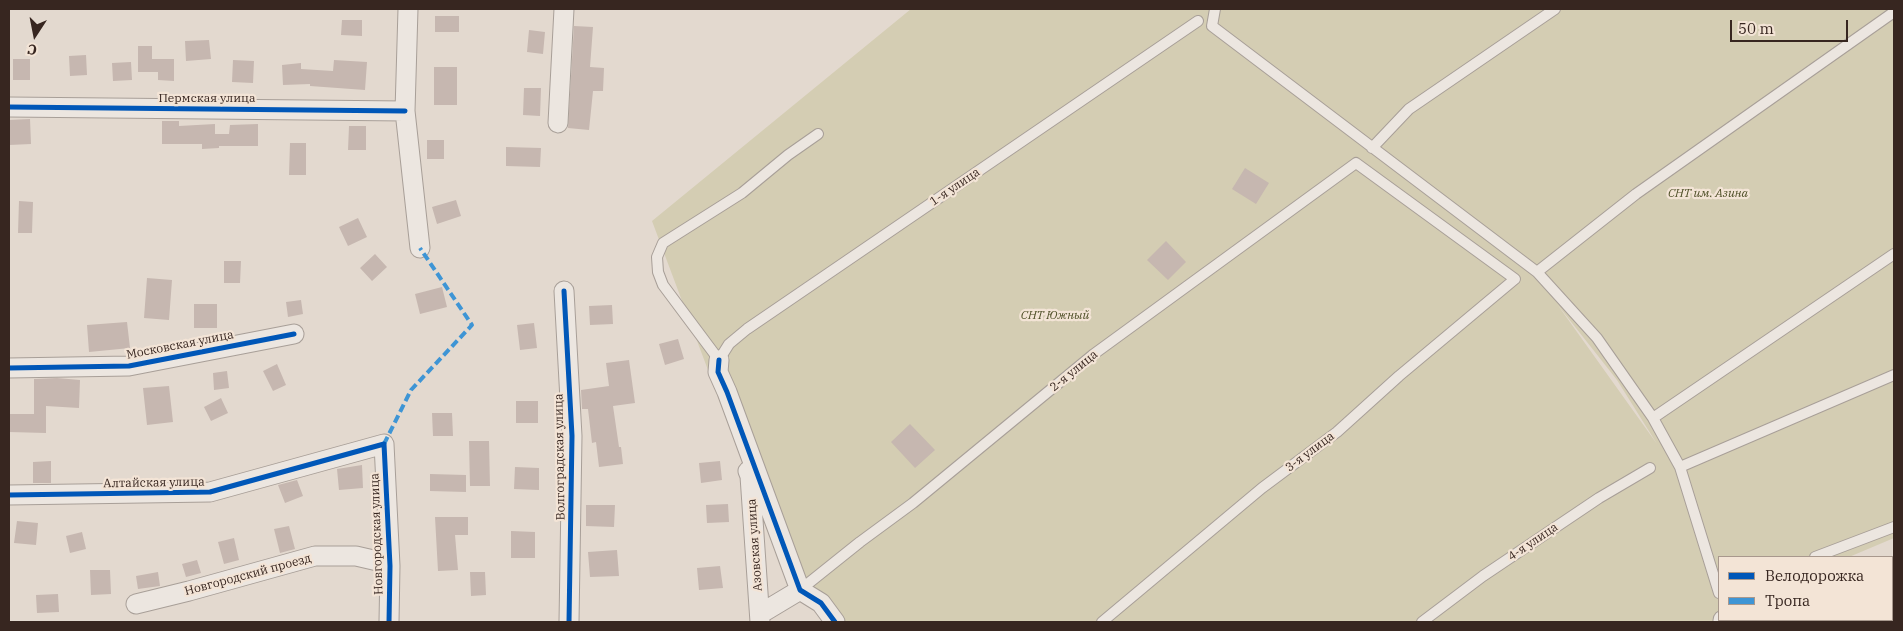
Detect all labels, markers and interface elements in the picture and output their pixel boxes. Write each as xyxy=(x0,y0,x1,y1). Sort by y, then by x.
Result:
north arrow xyxy=(10,10,60,60)
scale bar xyxy=(1733,10,1850,42)
text: 50 m xyxy=(1738,19,1774,38)
text: С xyxy=(26,40,38,59)
street label: Пермская улица xyxy=(158,92,256,106)
street label: 1-я улица xyxy=(927,165,983,209)
park label: СНТ им. Азина xyxy=(1668,187,1748,201)
park label: СНТ Южный xyxy=(1021,309,1089,323)
street label: Московская улица xyxy=(125,328,235,362)
street label: 2-я улица xyxy=(1047,347,1101,395)
street label: Волгоградская улица xyxy=(552,393,568,521)
street label: 3-я улица xyxy=(1283,429,1337,475)
street label: Новгородская улица xyxy=(368,473,386,595)
street label: Алтайская улица xyxy=(103,475,205,491)
street label: Азовская улица xyxy=(745,498,765,592)
street label: 4-я улица xyxy=(1505,520,1561,564)
street label: Новгородский проезд xyxy=(183,551,313,599)
legend xyxy=(1718,556,1893,621)
text: Велодорожка xyxy=(1765,566,1864,585)
text: Тропа xyxy=(1765,591,1810,610)

